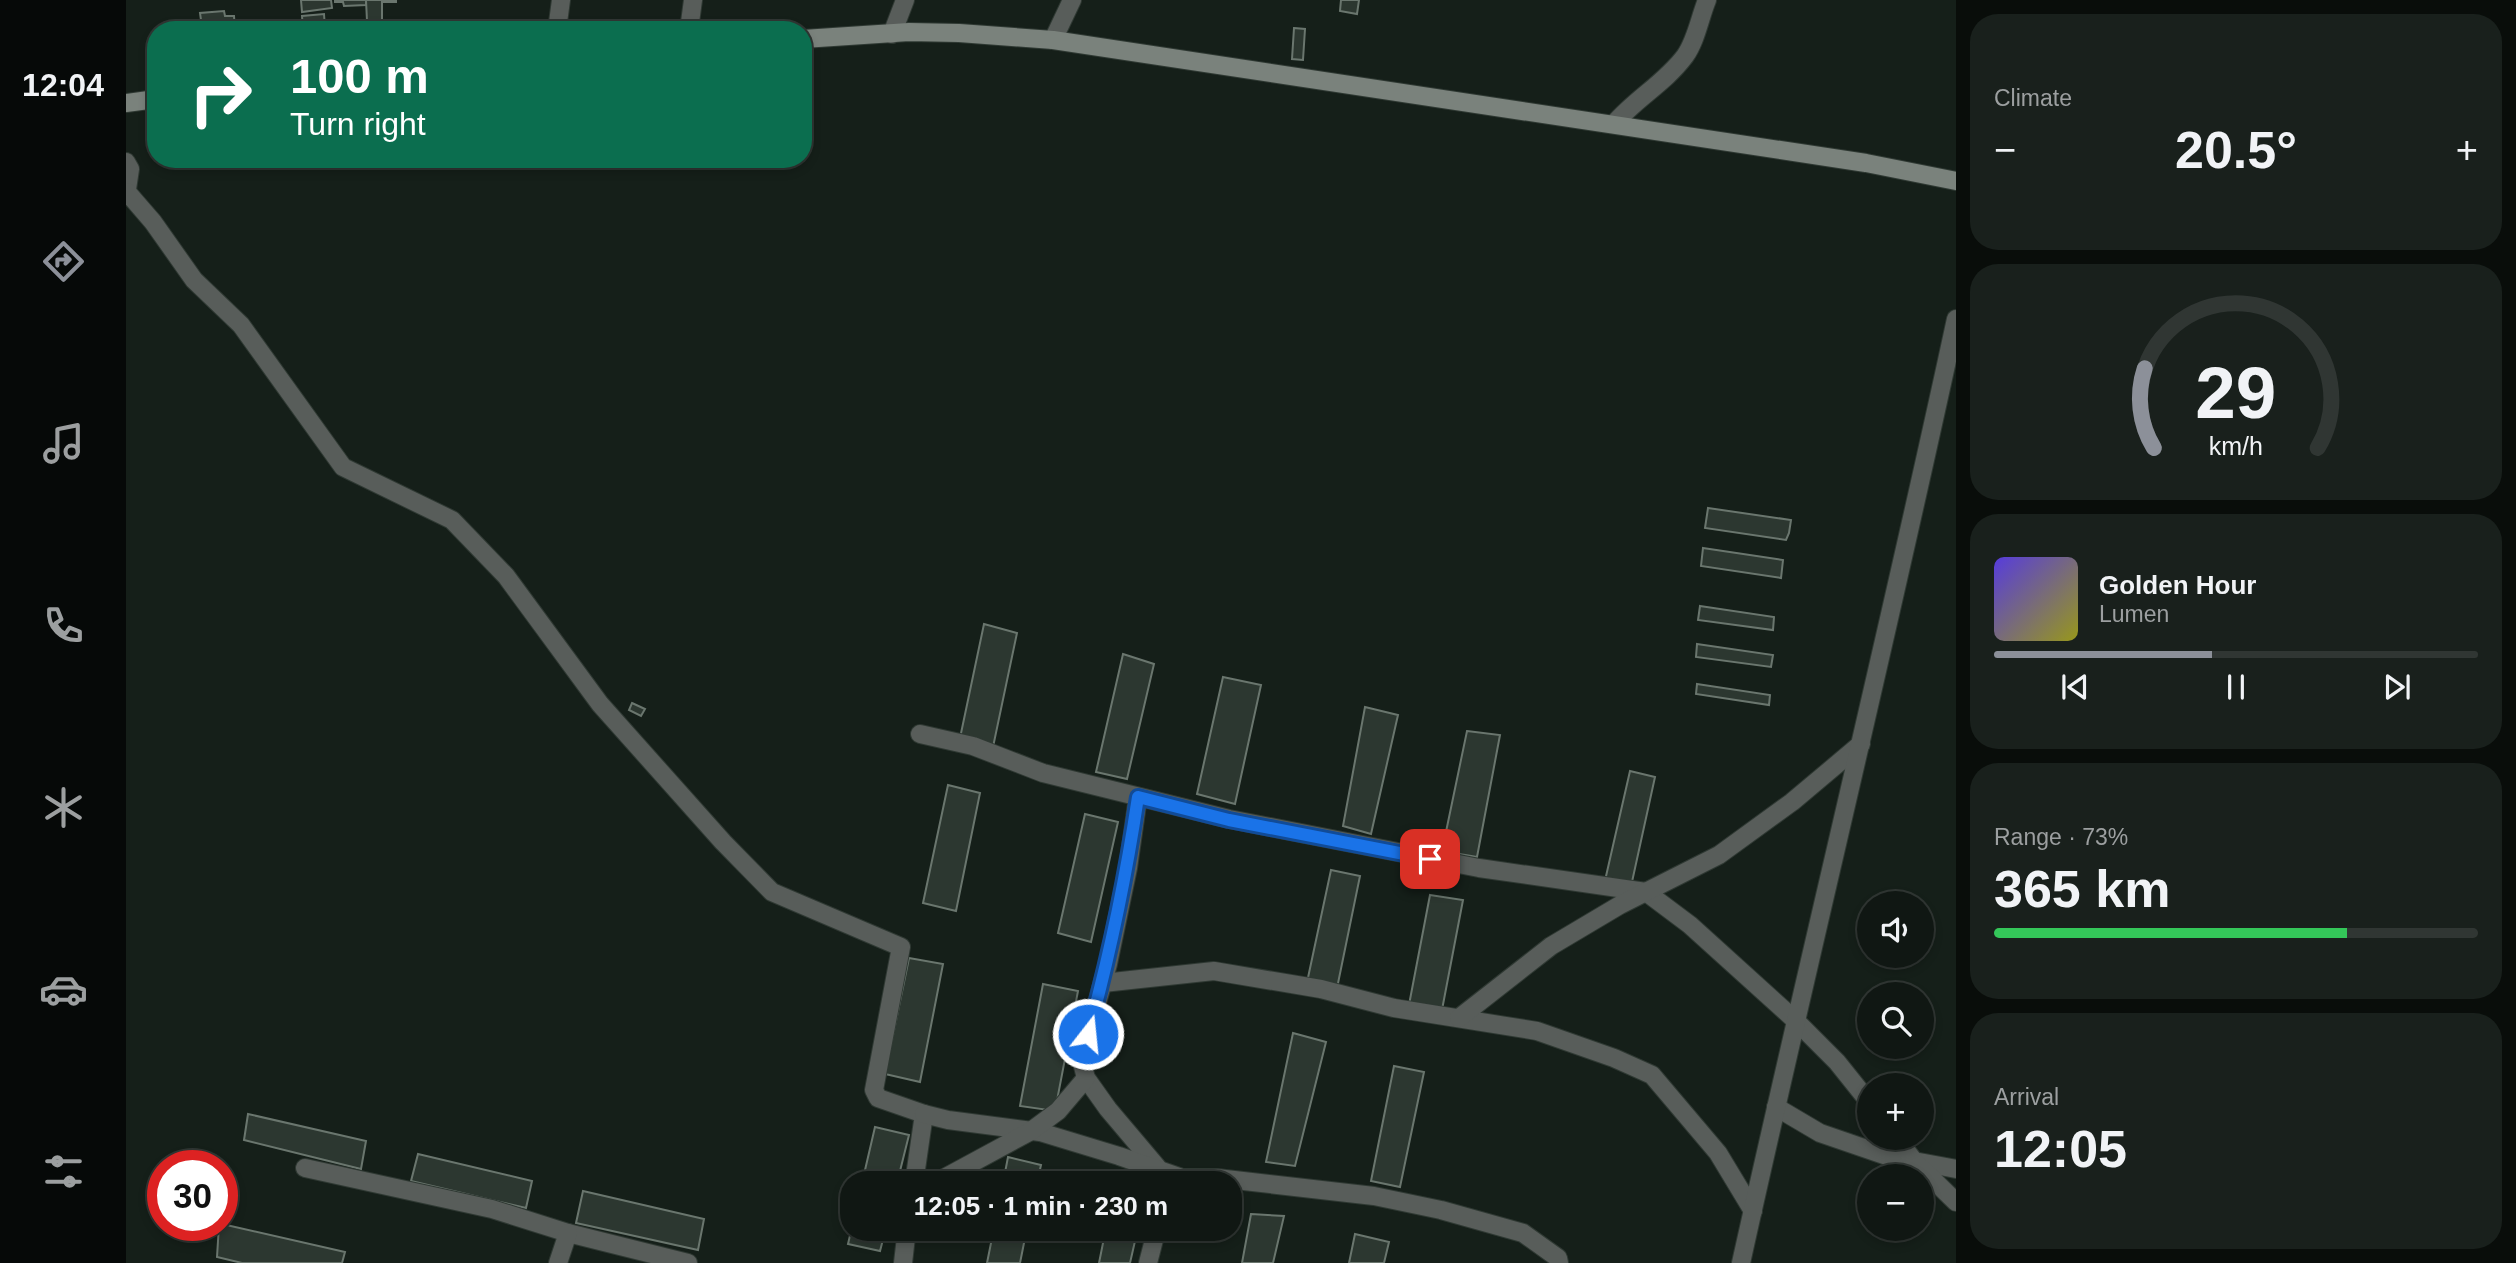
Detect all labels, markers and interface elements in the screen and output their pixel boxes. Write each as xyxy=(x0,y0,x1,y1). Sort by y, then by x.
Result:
icon: right xyxy=(175,49,266,140)
text: 100 m xyxy=(290,49,429,103)
text: 12:04 xyxy=(22,67,104,103)
text: Climate xyxy=(1994,85,2072,111)
text: Turn right xyxy=(290,106,426,142)
text: 20.5° xyxy=(2175,121,2297,179)
text: − xyxy=(1994,129,2016,171)
text: + xyxy=(2456,129,2478,171)
icon: directions xyxy=(39,237,88,286)
text: 29 xyxy=(2196,352,2276,433)
icon: music xyxy=(39,419,88,468)
text: km/h xyxy=(2209,431,2263,459)
text: Golden Hour xyxy=(2099,570,2256,600)
icon: phone xyxy=(39,601,88,650)
text: Lumen xyxy=(2099,601,2169,627)
icon: previous xyxy=(2056,668,2094,706)
icon: pause xyxy=(2217,668,2255,706)
icon: next xyxy=(2378,668,2416,706)
icon: climate xyxy=(39,783,88,832)
text: Range · 73% xyxy=(1994,824,2128,850)
pin xyxy=(1400,829,1460,889)
icon: arrive xyxy=(1411,840,1449,878)
text: 365 km xyxy=(1994,860,2170,918)
map controls xyxy=(1857,891,1934,1241)
button: sound xyxy=(1857,891,1934,968)
icon: car xyxy=(39,965,88,1014)
button: search xyxy=(1857,982,1934,1059)
position arrow xyxy=(1051,997,1125,1071)
button: + xyxy=(1857,1073,1934,1150)
text: Arrival xyxy=(1994,1084,2059,1110)
text: 12:05 xyxy=(1994,1120,2127,1178)
icon: filters xyxy=(39,1147,88,1196)
speed limit sign: 30 xyxy=(147,1150,238,1241)
button: − xyxy=(1857,1164,1934,1241)
text: 12:05 · 1 min · 230 m xyxy=(914,1191,1168,1221)

